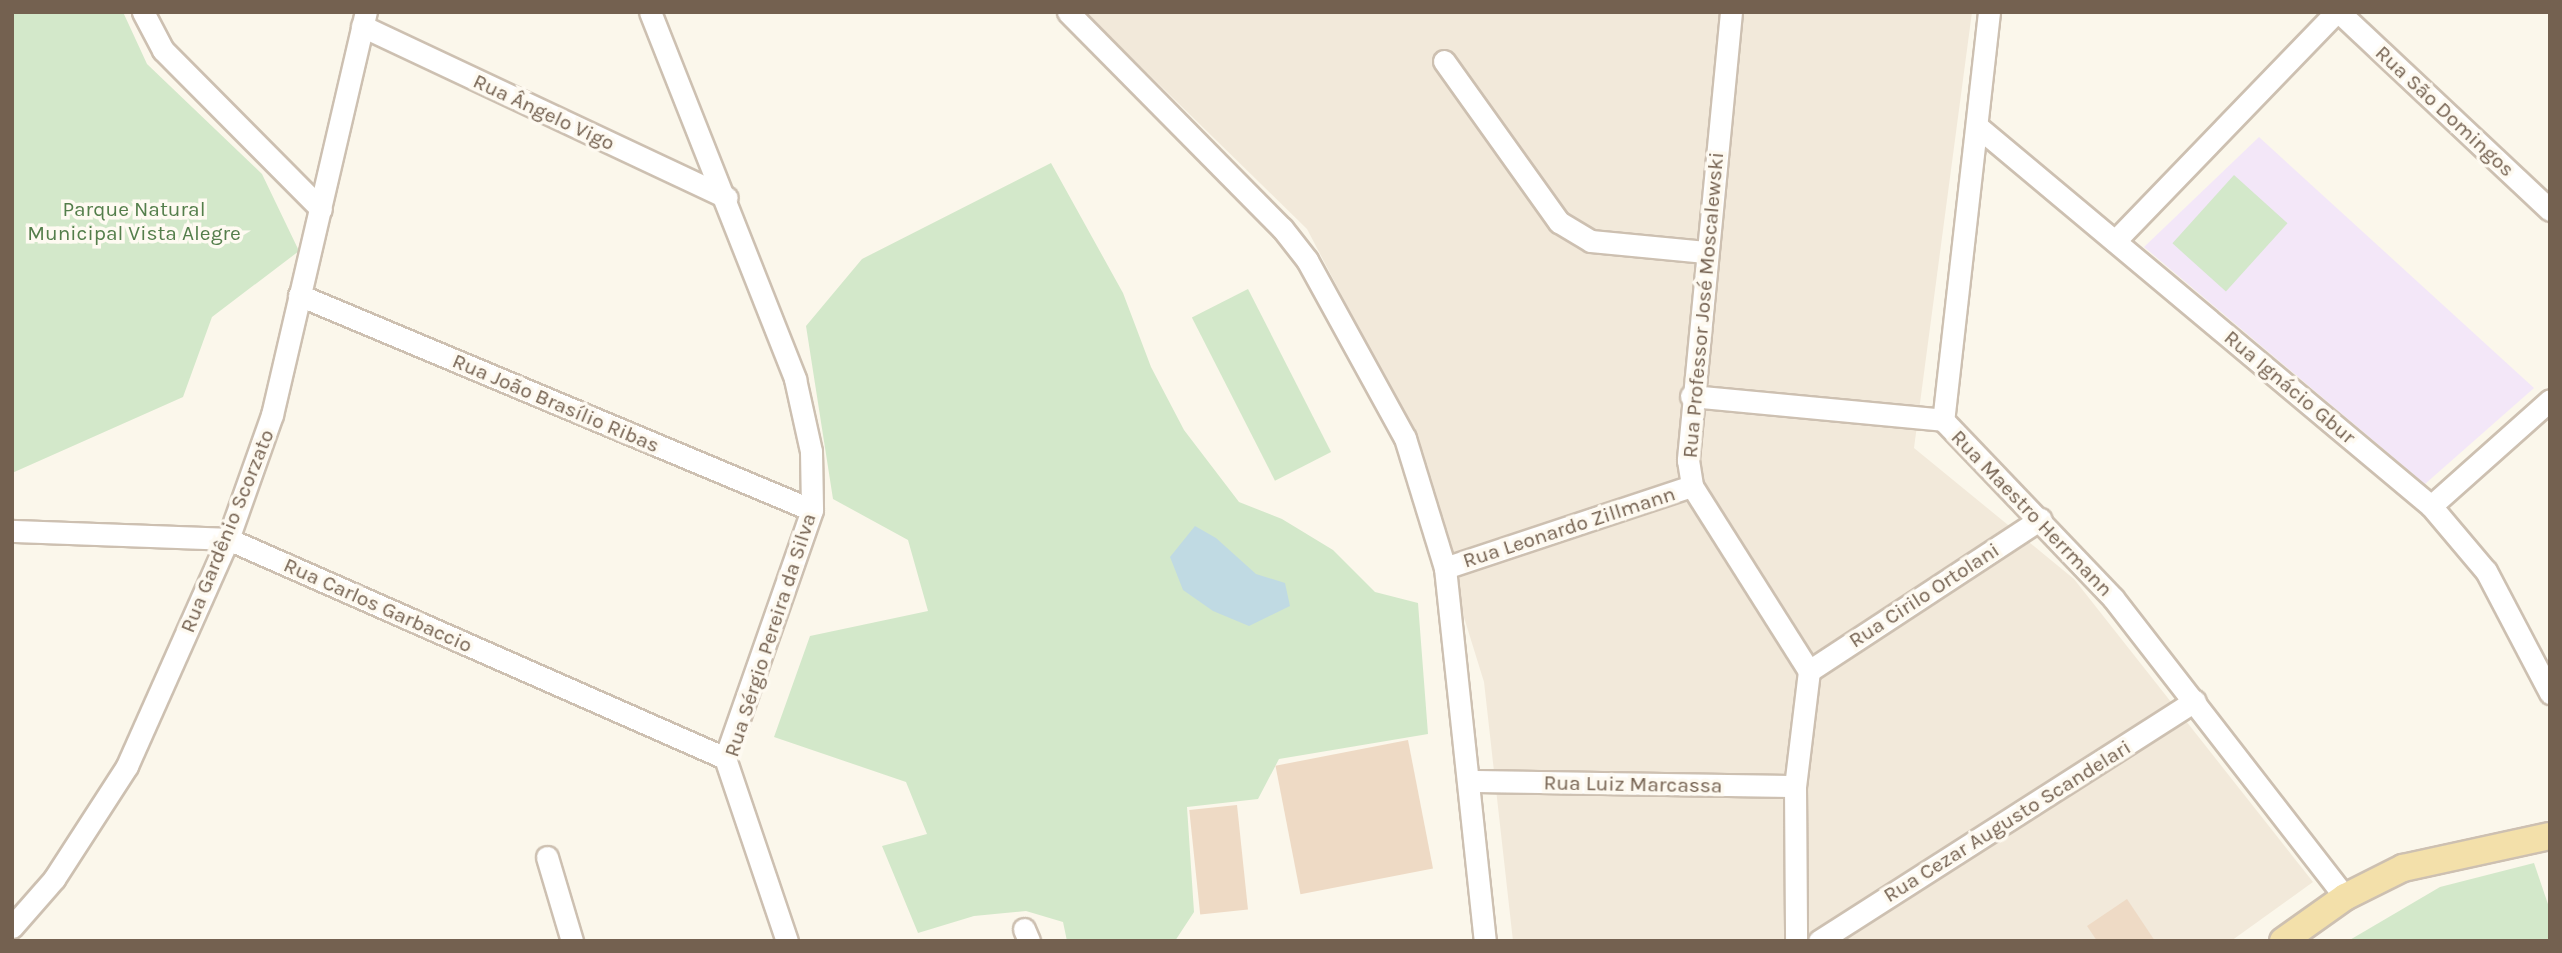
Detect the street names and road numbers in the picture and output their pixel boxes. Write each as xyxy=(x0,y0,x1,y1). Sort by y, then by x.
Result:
street label: Rua São Domingos xyxy=(2370,40,2520,182)
street label: Rua Ângelo Vigo xyxy=(469,68,619,156)
street label: Rua Professor José Moscalewski xyxy=(1677,151,1729,459)
street label: Rua Ignácio Gbur xyxy=(2219,325,2361,449)
street label: Rua João Brasílio Ribas xyxy=(449,348,663,458)
street label: Rua Maestro Herrmann xyxy=(1946,424,2118,602)
street label: Rua Gardênio Scorzato xyxy=(175,426,279,636)
street label: Rua Leonardo Zillmann xyxy=(1460,481,1678,573)
street label: Rua Sérgio Pereira da Silva xyxy=(719,510,821,760)
street label: Rua Cirilo Ortolani xyxy=(1844,537,2004,653)
street label: Rua Carlos Garbaccio xyxy=(280,552,476,658)
street label: Rua Cezar Augusto Scandelari xyxy=(1879,734,2135,908)
street label: Rua Luiz Marcassa xyxy=(1543,770,1723,798)

